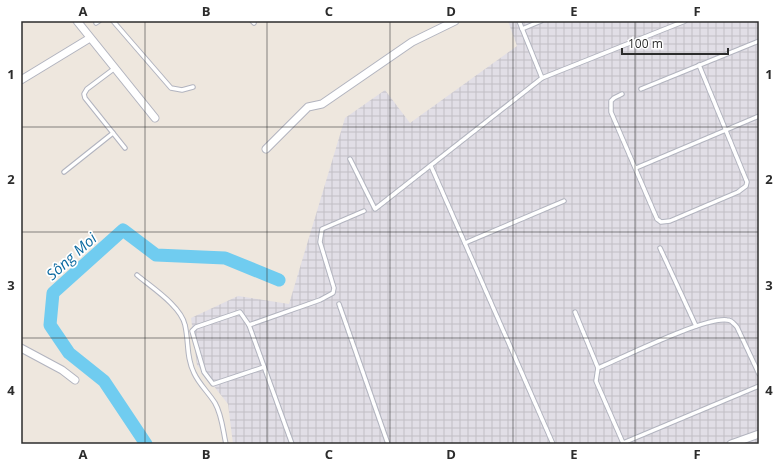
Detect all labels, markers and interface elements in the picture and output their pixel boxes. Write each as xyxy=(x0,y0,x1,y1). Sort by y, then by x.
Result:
text: A xyxy=(79,2,88,20)
text: B xyxy=(202,2,211,20)
text: C xyxy=(325,2,333,20)
text: D xyxy=(446,2,456,20)
text: E xyxy=(570,2,578,20)
text: F xyxy=(693,2,701,20)
scale bar xyxy=(622,30,728,56)
text: 100 m xyxy=(628,35,663,52)
text: 1 xyxy=(7,65,15,83)
text: 1 xyxy=(765,65,773,83)
text: 2 xyxy=(7,170,15,188)
text: 2 xyxy=(765,170,773,188)
water label: Sông Moi xyxy=(42,228,101,284)
text: 3 xyxy=(7,276,15,294)
text: 3 xyxy=(765,276,773,294)
text: 4 xyxy=(7,381,15,399)
text: 4 xyxy=(765,381,773,399)
text: A xyxy=(79,445,88,463)
text: B xyxy=(202,445,211,463)
text: C xyxy=(325,445,333,463)
text: D xyxy=(446,445,456,463)
text: E xyxy=(570,445,578,463)
text: F xyxy=(693,445,701,463)

